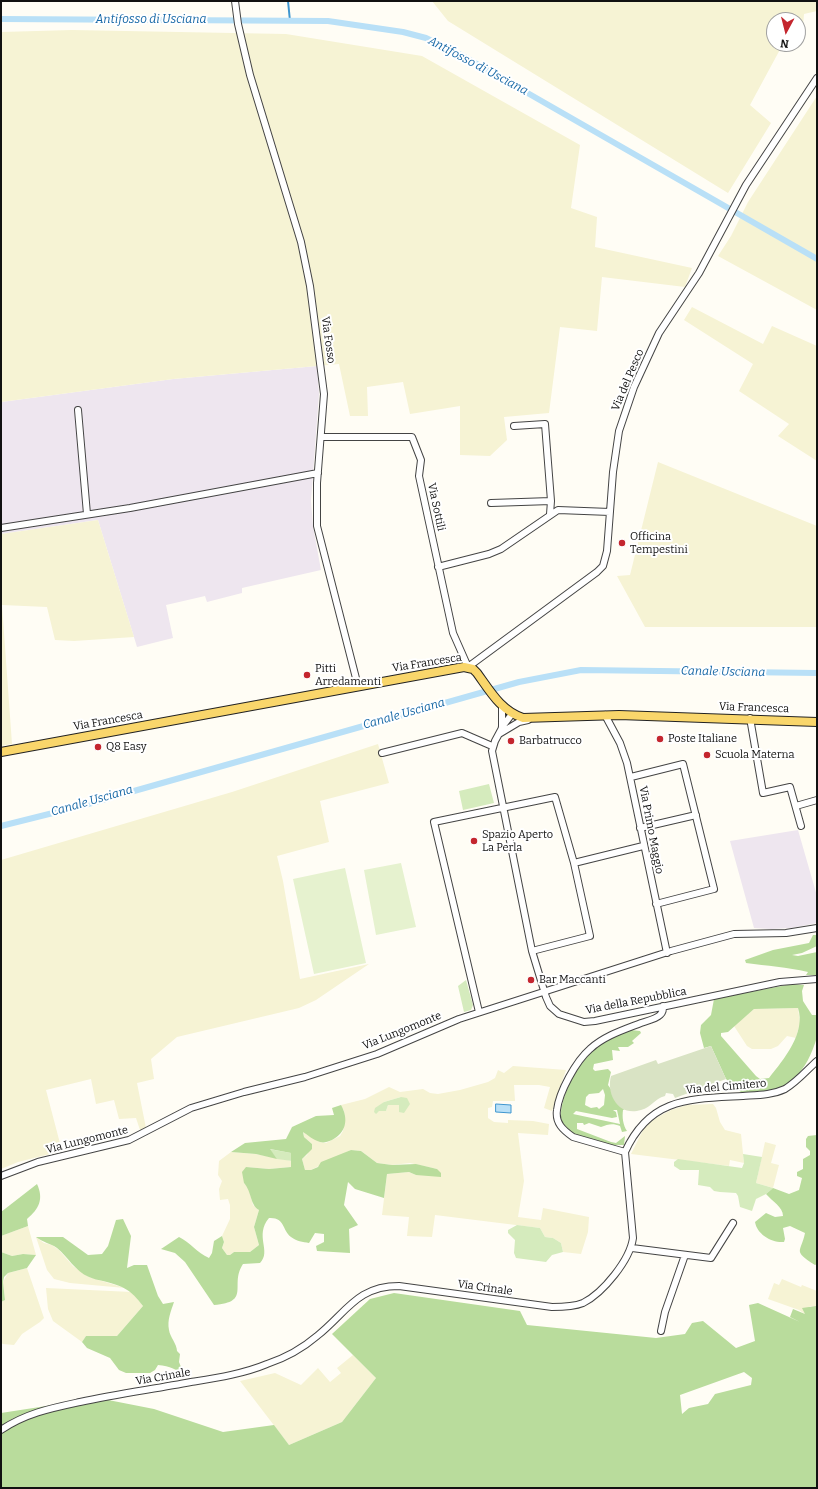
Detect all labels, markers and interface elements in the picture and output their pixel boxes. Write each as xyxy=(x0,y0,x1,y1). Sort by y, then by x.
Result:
north arrow xyxy=(766,12,806,52)
water label: Antifosso di Usciana xyxy=(96,13,206,27)
water label: Antifosso di Usciana xyxy=(426,34,530,98)
text: N xyxy=(780,36,790,50)
street label: Via Fosso xyxy=(318,316,338,364)
street label: Via del Pesco xyxy=(609,347,647,413)
street label: Via Sottili xyxy=(424,482,448,532)
place label: Officina Tempestini xyxy=(630,530,688,556)
marker: Officina Tempestini xyxy=(617,538,627,548)
street label: Via Francesca xyxy=(391,651,463,675)
place label: Pitti Arredamenti xyxy=(315,662,381,688)
water label: Canale Usciana xyxy=(681,664,765,680)
marker: Pitti Arredamenti xyxy=(302,670,312,680)
water label: Canale Usciana xyxy=(361,695,447,733)
street label: Via Francesca xyxy=(719,700,789,716)
street label: Via Francesca xyxy=(72,708,144,734)
place label: Poste Italiane xyxy=(668,732,737,746)
place label: Barbatrucco xyxy=(519,734,582,748)
marker: Poste Italiane xyxy=(655,734,665,744)
marker: Barbatrucco xyxy=(506,736,516,746)
place label: Q8 Easy xyxy=(106,740,147,754)
marker: Q8 Easy xyxy=(93,742,103,752)
place label: Scuola Materna xyxy=(715,748,794,762)
marker: Scuola Materna xyxy=(702,750,712,760)
water label: Canale Usciana xyxy=(49,782,135,820)
street label: Via Primo Maggio xyxy=(636,785,666,875)
place label: Spazio Aperto La Perla xyxy=(482,828,553,854)
marker: Spazio Aperto La Perla xyxy=(469,836,479,846)
place label: Bar Maccanti xyxy=(539,973,606,987)
marker: Bar Maccanti xyxy=(526,975,536,985)
street label: Via della Repubblica xyxy=(584,985,688,1017)
street label: Via Lungomonte xyxy=(361,1009,443,1053)
street label: Via del Cimitero xyxy=(685,1077,767,1097)
street label: Via Lungomonte xyxy=(45,1123,129,1157)
street label: Via Crinale xyxy=(457,1278,513,1298)
street label: Via Crinale xyxy=(135,1366,191,1388)

